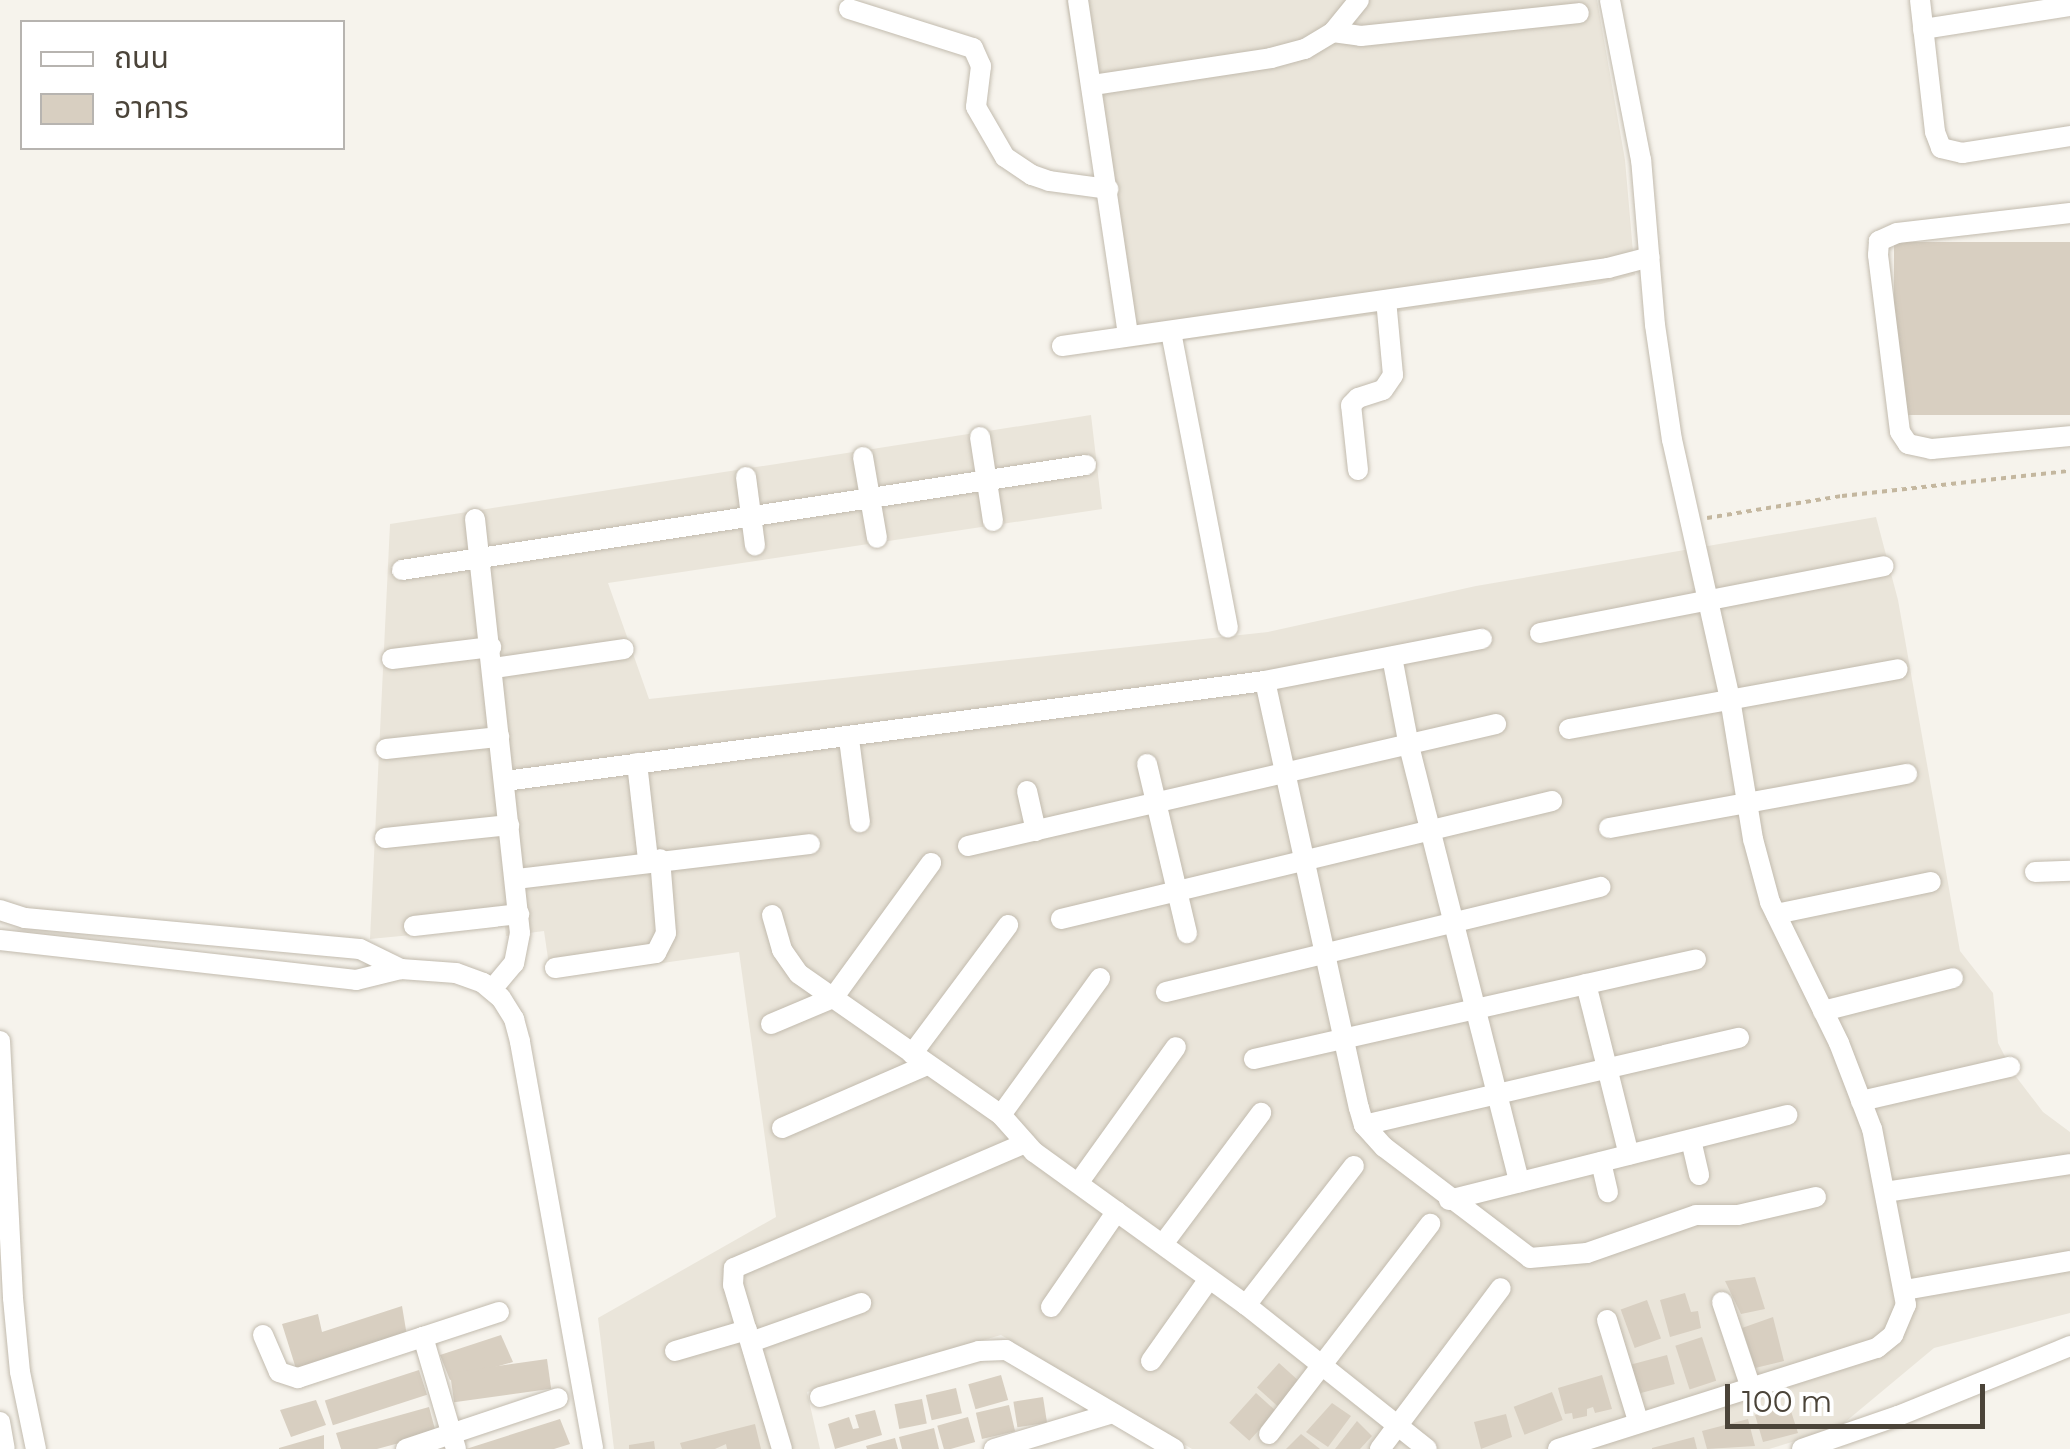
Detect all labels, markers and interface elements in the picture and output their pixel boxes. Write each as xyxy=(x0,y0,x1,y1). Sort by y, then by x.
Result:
legend xyxy=(20,20,345,150)
text: ถนน xyxy=(114,39,169,76)
text: อาคาร xyxy=(114,89,189,126)
scale bar xyxy=(1730,1364,1990,1426)
text: 100 m xyxy=(1742,1383,1832,1420)

